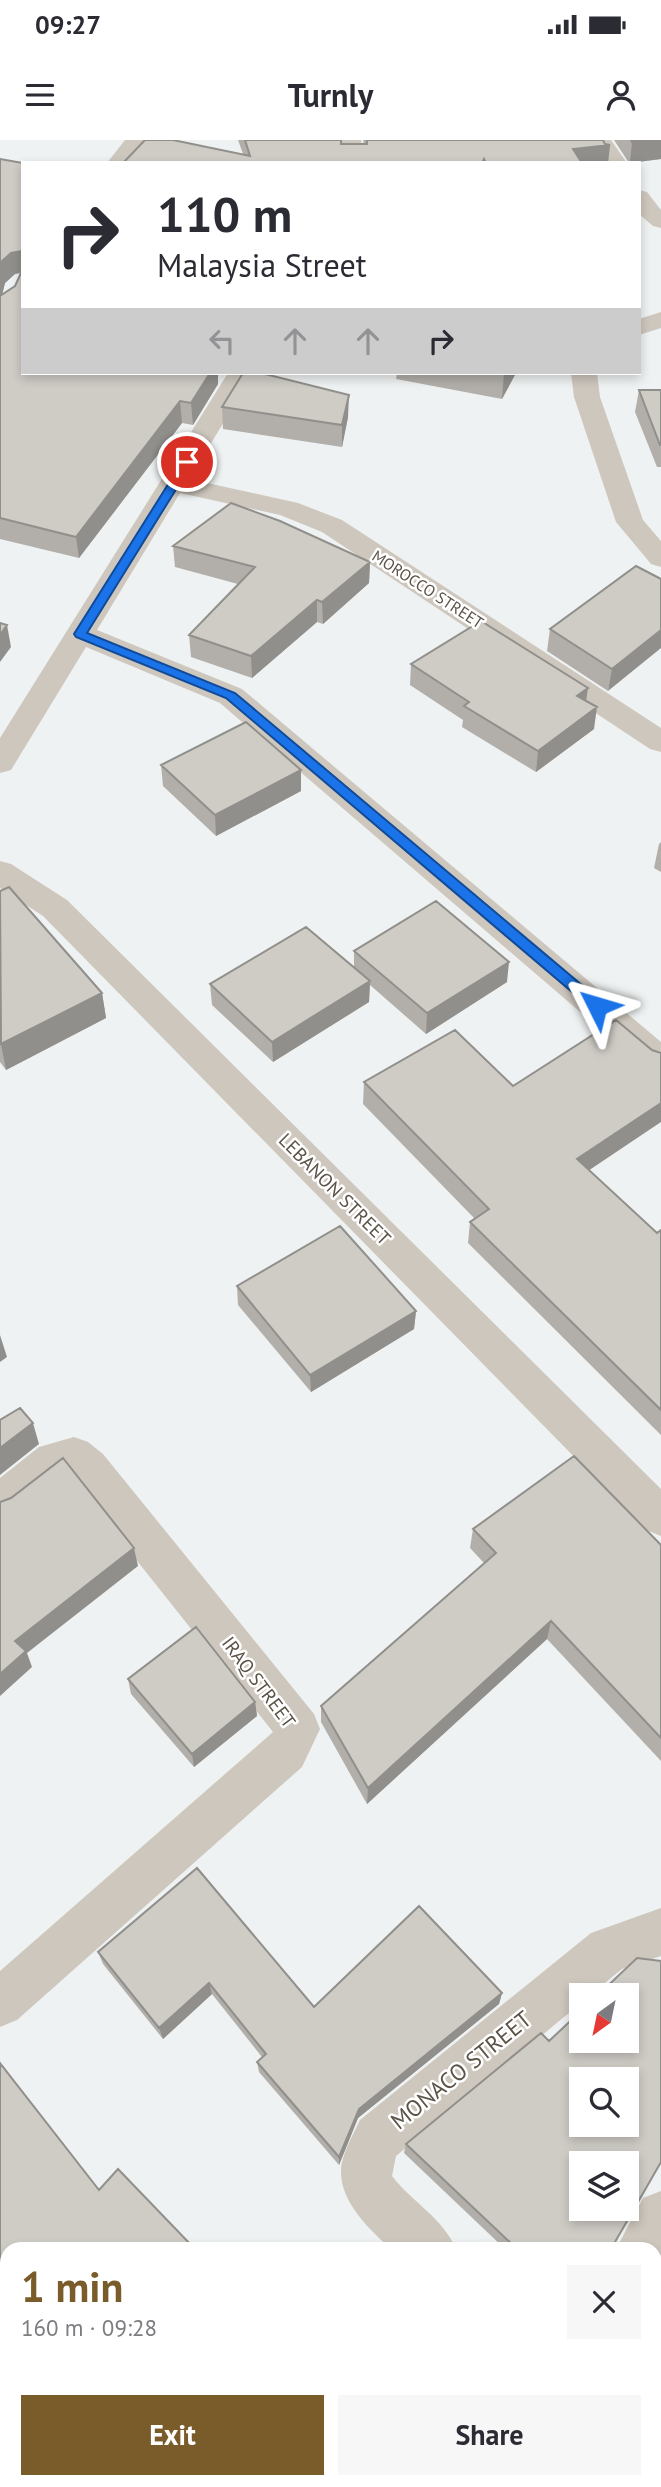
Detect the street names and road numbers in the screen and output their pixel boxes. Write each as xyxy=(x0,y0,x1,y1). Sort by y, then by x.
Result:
street label: MOROCCO STREET xyxy=(368,545,488,633)
street label: LEBANON STREET xyxy=(274,1128,396,1250)
street label: IRAQ STREET xyxy=(217,1632,301,1733)
street label: MONACO STREET xyxy=(384,2004,537,2135)

